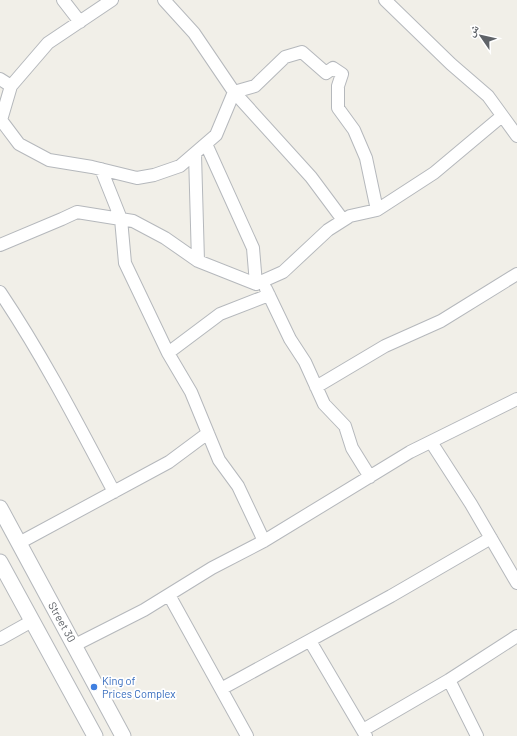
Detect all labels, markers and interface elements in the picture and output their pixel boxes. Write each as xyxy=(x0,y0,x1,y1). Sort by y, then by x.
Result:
north arrow xyxy=(461,16,501,56)
text: ش xyxy=(464,21,483,40)
street label: Street 30 xyxy=(46,599,79,644)
place label: King of Prices Complex xyxy=(102,674,176,700)
marker: King of Prices Complex xyxy=(89,682,99,692)

